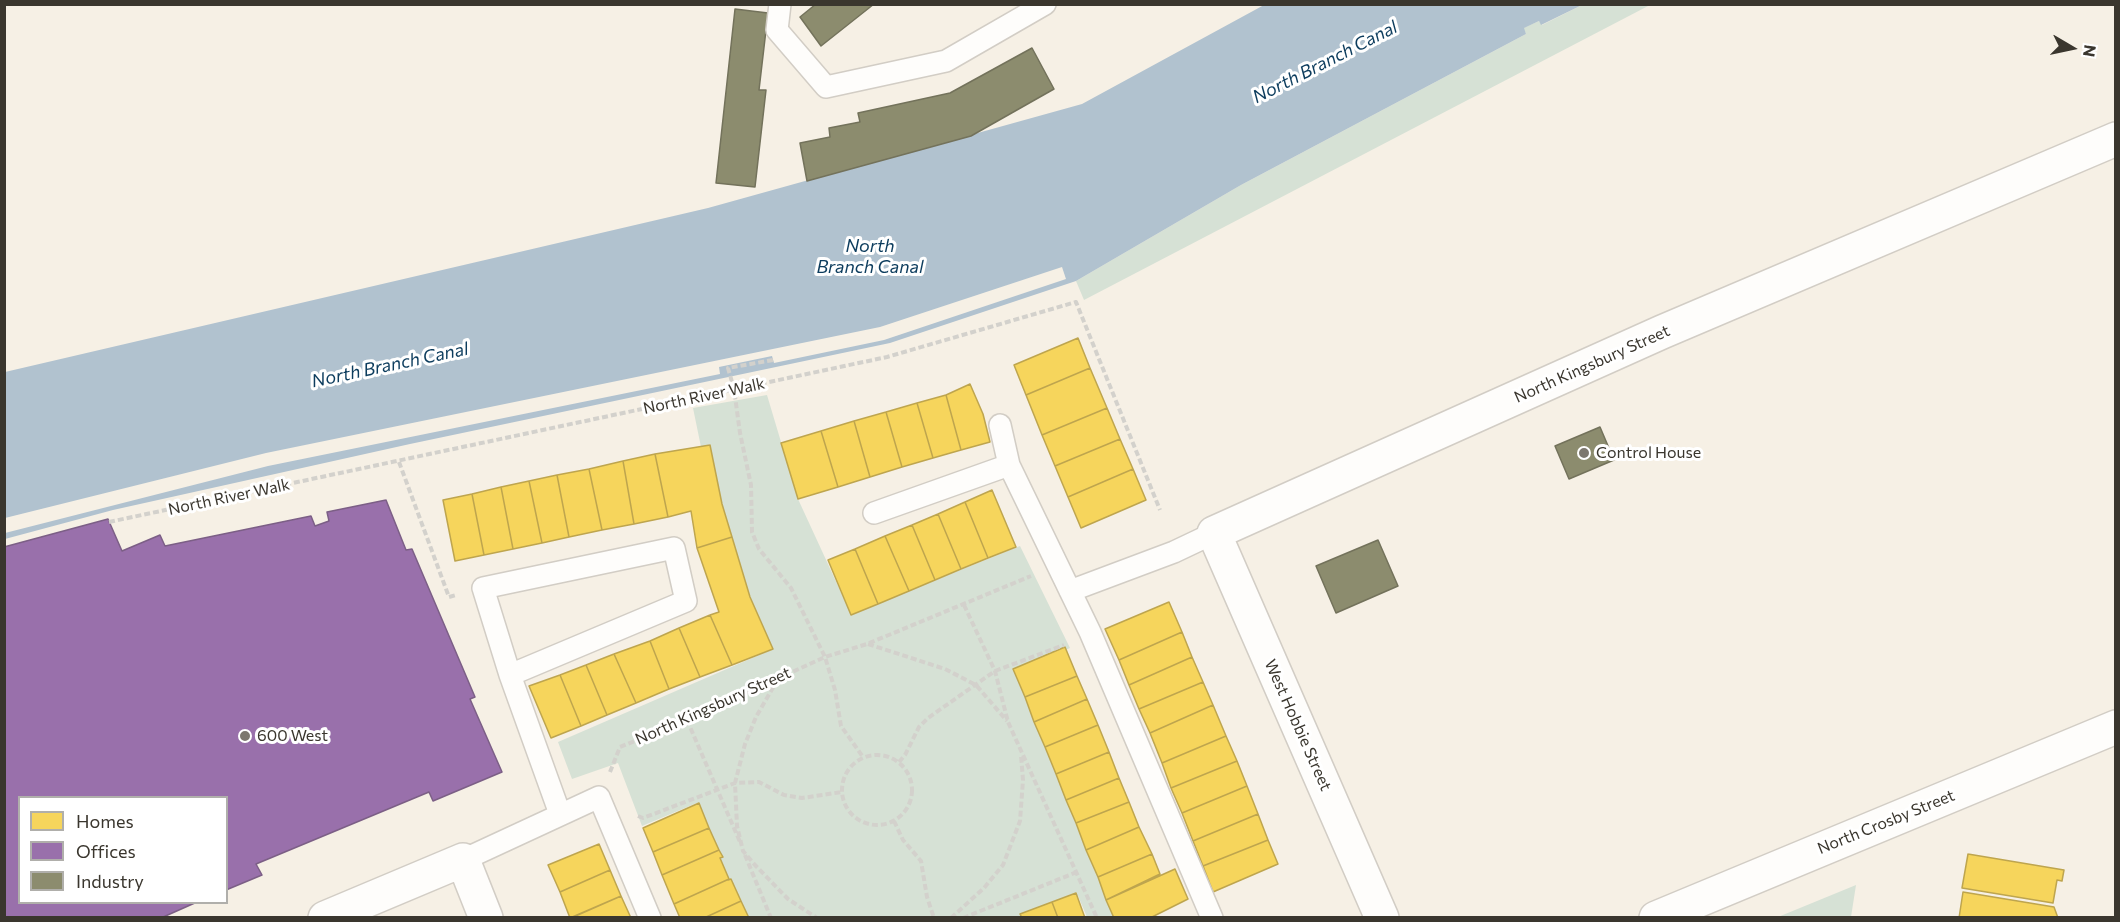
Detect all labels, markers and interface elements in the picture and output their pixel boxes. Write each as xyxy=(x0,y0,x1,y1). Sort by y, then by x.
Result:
water label: North Branch Canal xyxy=(1249,16,1401,108)
north arrow xyxy=(2042,18,2102,78)
text: N xyxy=(2080,43,2101,58)
water label: North Branch Canal xyxy=(816,235,924,278)
street label: North Kingsbury Street xyxy=(1511,321,1673,407)
water label: North Branch Canal xyxy=(310,338,470,392)
street label: North River Walk xyxy=(641,374,767,418)
place label: Control House xyxy=(1596,443,1701,463)
marker: Control House xyxy=(1577,446,1591,460)
street label: North River Walk xyxy=(166,475,292,519)
street label: West Hobbie Street xyxy=(1260,656,1336,794)
street label: North Kingsbury Street xyxy=(632,663,794,749)
place label: 600 West xyxy=(257,726,328,746)
marker: 600 West xyxy=(238,729,252,743)
street label: North Crosby Street xyxy=(1815,786,1957,858)
legend xyxy=(18,796,228,904)
text: Homes xyxy=(76,810,134,832)
text: Offices xyxy=(76,840,136,862)
text: Industry xyxy=(76,870,144,892)

